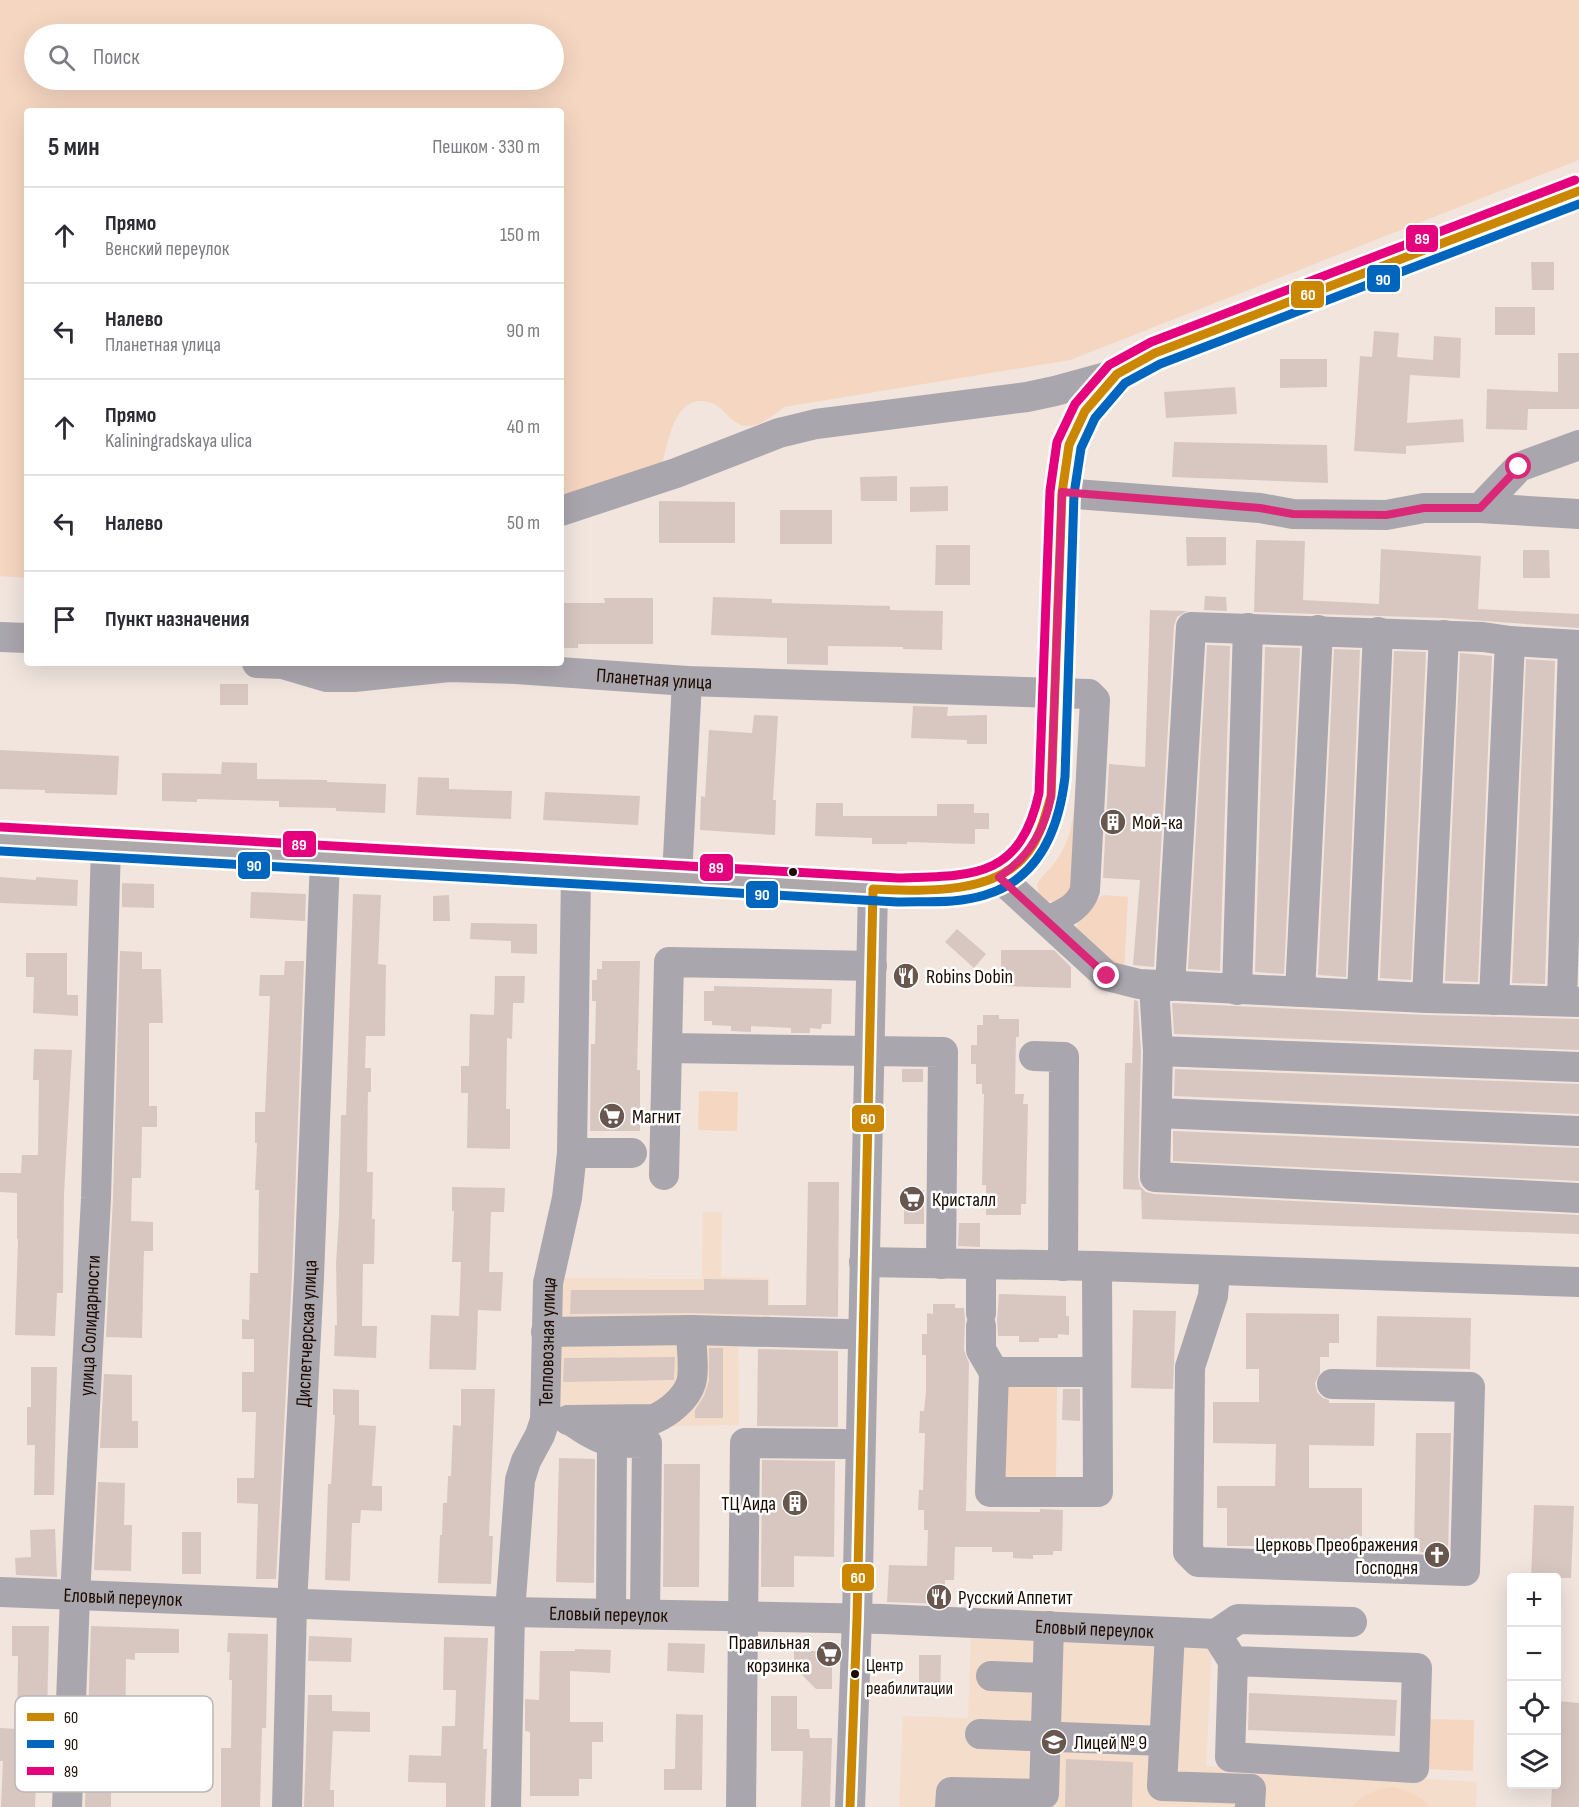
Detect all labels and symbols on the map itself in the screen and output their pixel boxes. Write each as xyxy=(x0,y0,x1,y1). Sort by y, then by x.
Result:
line badge: 89 xyxy=(1405,224,1439,253)
text: 89 xyxy=(1414,230,1430,249)
line badge: 90 xyxy=(1366,264,1401,293)
text: 90 xyxy=(1375,271,1391,290)
line badge: 60 xyxy=(1290,280,1325,309)
text: 60 xyxy=(1300,286,1316,305)
route start xyxy=(1505,453,1531,479)
street label: Планетная улица xyxy=(595,664,712,695)
building icon: Мой-ка xyxy=(1098,807,1128,837)
place label: Мой-ка xyxy=(1132,811,1183,835)
line badge: 89 xyxy=(282,830,317,858)
text: 89 xyxy=(291,836,307,855)
line badge: 90 xyxy=(237,851,271,880)
line badge: 89 xyxy=(699,853,734,882)
text: 90 xyxy=(246,857,262,876)
text: 89 xyxy=(708,859,724,878)
unlabelled marker xyxy=(787,866,799,878)
line badge: 90 xyxy=(745,880,779,909)
text: 90 xyxy=(754,886,770,905)
restaurant icon: Robins Dobin xyxy=(891,961,921,991)
route end xyxy=(1093,962,1119,988)
place label: Robins Dobin xyxy=(926,965,1013,989)
supermarket icon: Магнит xyxy=(597,1101,627,1131)
line badge: 60 xyxy=(851,1104,885,1133)
place label: Магнит xyxy=(632,1105,681,1129)
text: 60 xyxy=(860,1110,876,1129)
supermarket icon: Кристалл xyxy=(897,1184,927,1214)
place label: Кристалл xyxy=(932,1188,996,1212)
street label: улица Солидарности xyxy=(75,1254,106,1397)
street label: Диспетчерская улица xyxy=(291,1259,323,1408)
street label: Тепловозная улица xyxy=(534,1275,562,1407)
building icon: ТЦ Аида xyxy=(780,1488,810,1518)
place label: ТЦ Аида xyxy=(721,1492,776,1516)
place label: Церковь Преображения Господня xyxy=(1255,1533,1418,1580)
church icon: Церковь Преображения Господня xyxy=(1422,1540,1452,1570)
line badge: 60 xyxy=(841,1563,875,1592)
text: 60 xyxy=(850,1569,866,1588)
restaurant icon: Русский Аппетит xyxy=(924,1582,954,1612)
street label: Еловый переулок xyxy=(63,1584,183,1612)
place label: Русский Аппетит xyxy=(958,1586,1073,1610)
street label: Еловый переулок xyxy=(549,1602,669,1628)
street label: Еловый переулок xyxy=(1034,1615,1155,1644)
place label: Правильная корзинка xyxy=(729,1631,810,1678)
supermarket icon: Правильная корзинка xyxy=(814,1639,844,1669)
place label: Центр реабилитации xyxy=(866,1655,953,1699)
marker: Центр реабилитации xyxy=(849,1668,861,1680)
legend xyxy=(15,1696,213,1792)
text: 60 xyxy=(64,1709,78,1728)
school or university icon: Лицей № 9 xyxy=(1039,1727,1069,1757)
place label: Лицей № 9 xyxy=(1074,1731,1147,1755)
text: 90 xyxy=(64,1736,78,1755)
text: 89 xyxy=(64,1763,78,1782)

